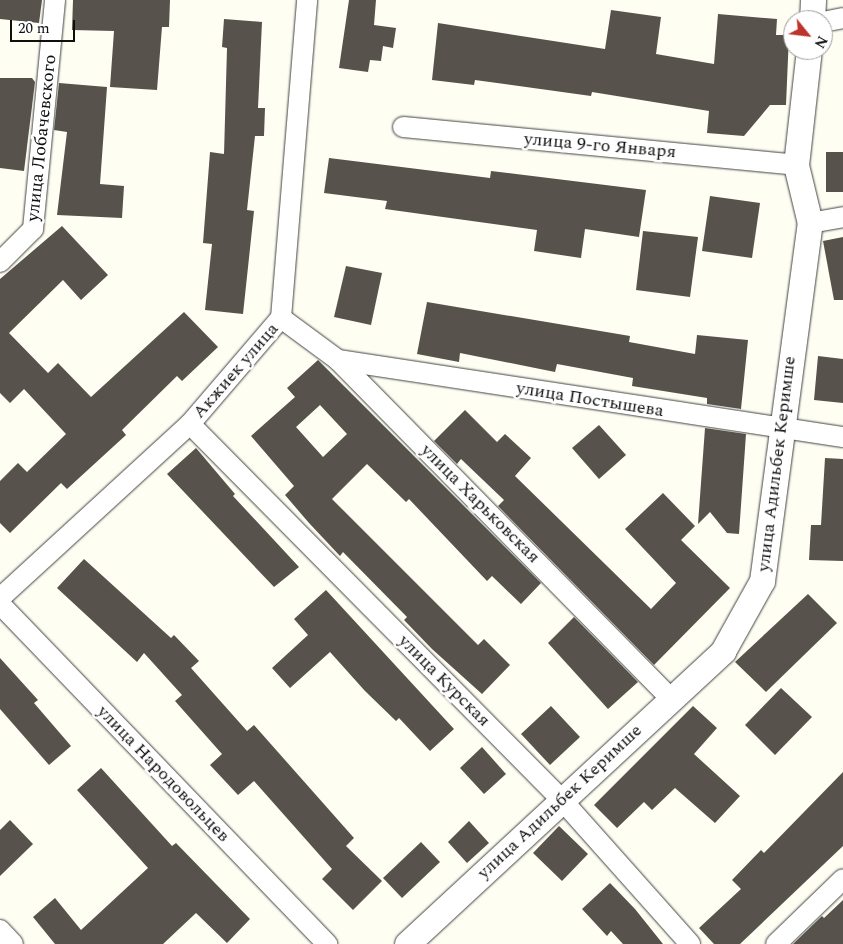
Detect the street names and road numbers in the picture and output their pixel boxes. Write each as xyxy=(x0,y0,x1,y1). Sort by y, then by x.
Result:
street label: улица Лобачевского xyxy=(22,53,62,223)
street label: улица 9-го Января xyxy=(523,129,677,163)
street label: Акжиек улица xyxy=(189,319,283,423)
street label: улица Адильбек Керимше xyxy=(753,355,801,573)
street label: улица Постышева xyxy=(515,378,665,422)
street label: улица Харьковская xyxy=(416,440,544,568)
street label: улица Курская xyxy=(394,631,494,731)
street label: улица Народовольцев xyxy=(92,701,234,847)
street label: улица Адильбек Керимше xyxy=(473,720,647,884)

